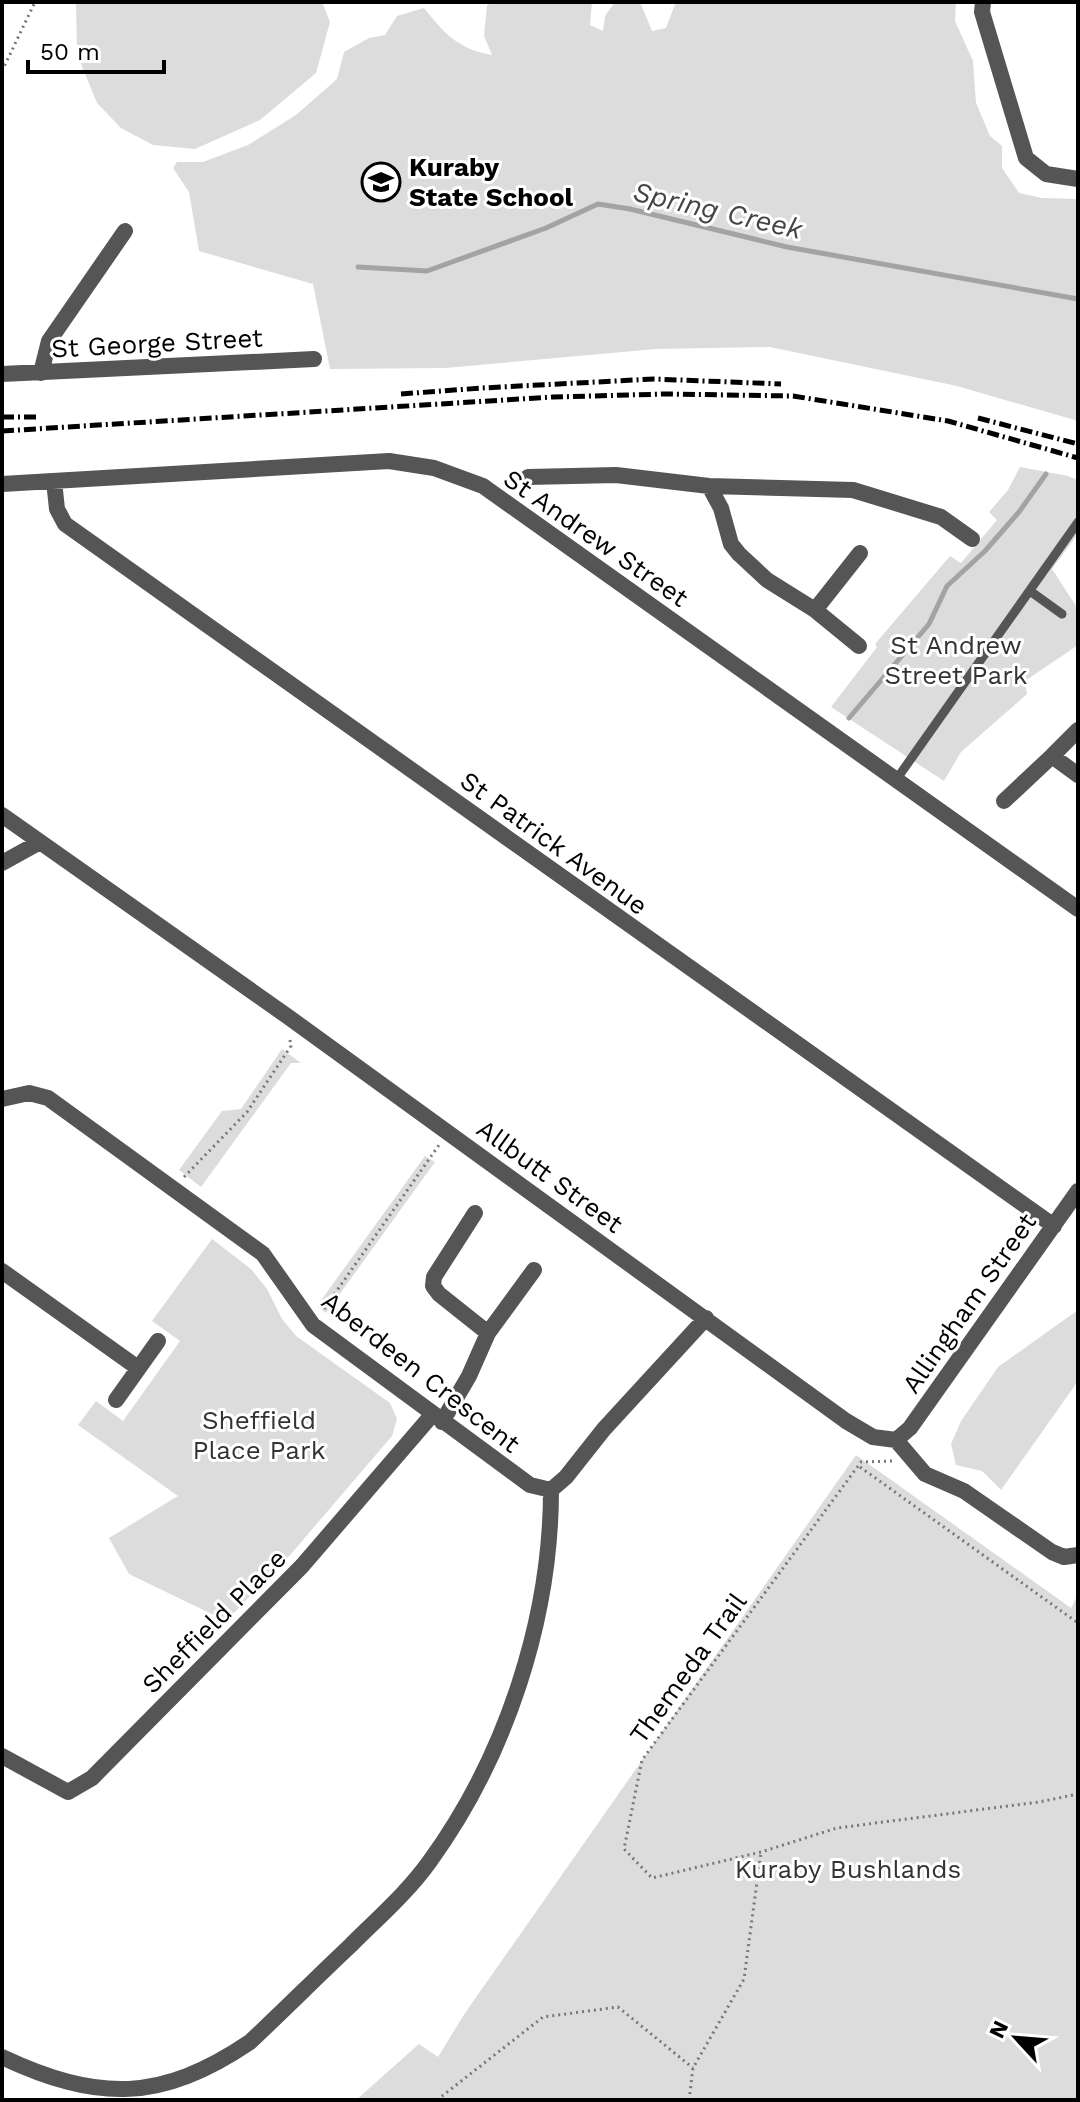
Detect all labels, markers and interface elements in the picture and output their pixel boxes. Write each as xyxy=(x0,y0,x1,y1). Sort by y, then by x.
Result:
scale bar xyxy=(28,24,164,74)
text: 50 m xyxy=(40,38,100,66)
place label: Kuraby State School xyxy=(409,152,574,212)
school or university icon: Kuraby State School xyxy=(360,161,402,203)
water label: Spring Creek xyxy=(630,175,807,246)
street label: St George Street xyxy=(50,322,264,364)
street label: St Andrew Street xyxy=(498,463,694,613)
park label: St Andrew Street Park xyxy=(884,630,1028,690)
street label: St Patrick Avenue xyxy=(455,765,653,921)
street label: Allbutt Street xyxy=(471,1113,629,1239)
street label: Allingham Street xyxy=(896,1207,1042,1399)
street label: Aberdeen Crescent xyxy=(316,1285,526,1459)
park label: Sheffield Place Park xyxy=(193,1405,326,1465)
street label: Sheffield Place xyxy=(136,1543,292,1699)
street label: Themeda Trail xyxy=(623,1587,753,1749)
park label: Kuraby Bushlands xyxy=(735,1854,961,1884)
north arrow xyxy=(976,1998,1056,2078)
text: N xyxy=(984,2017,1013,2042)

